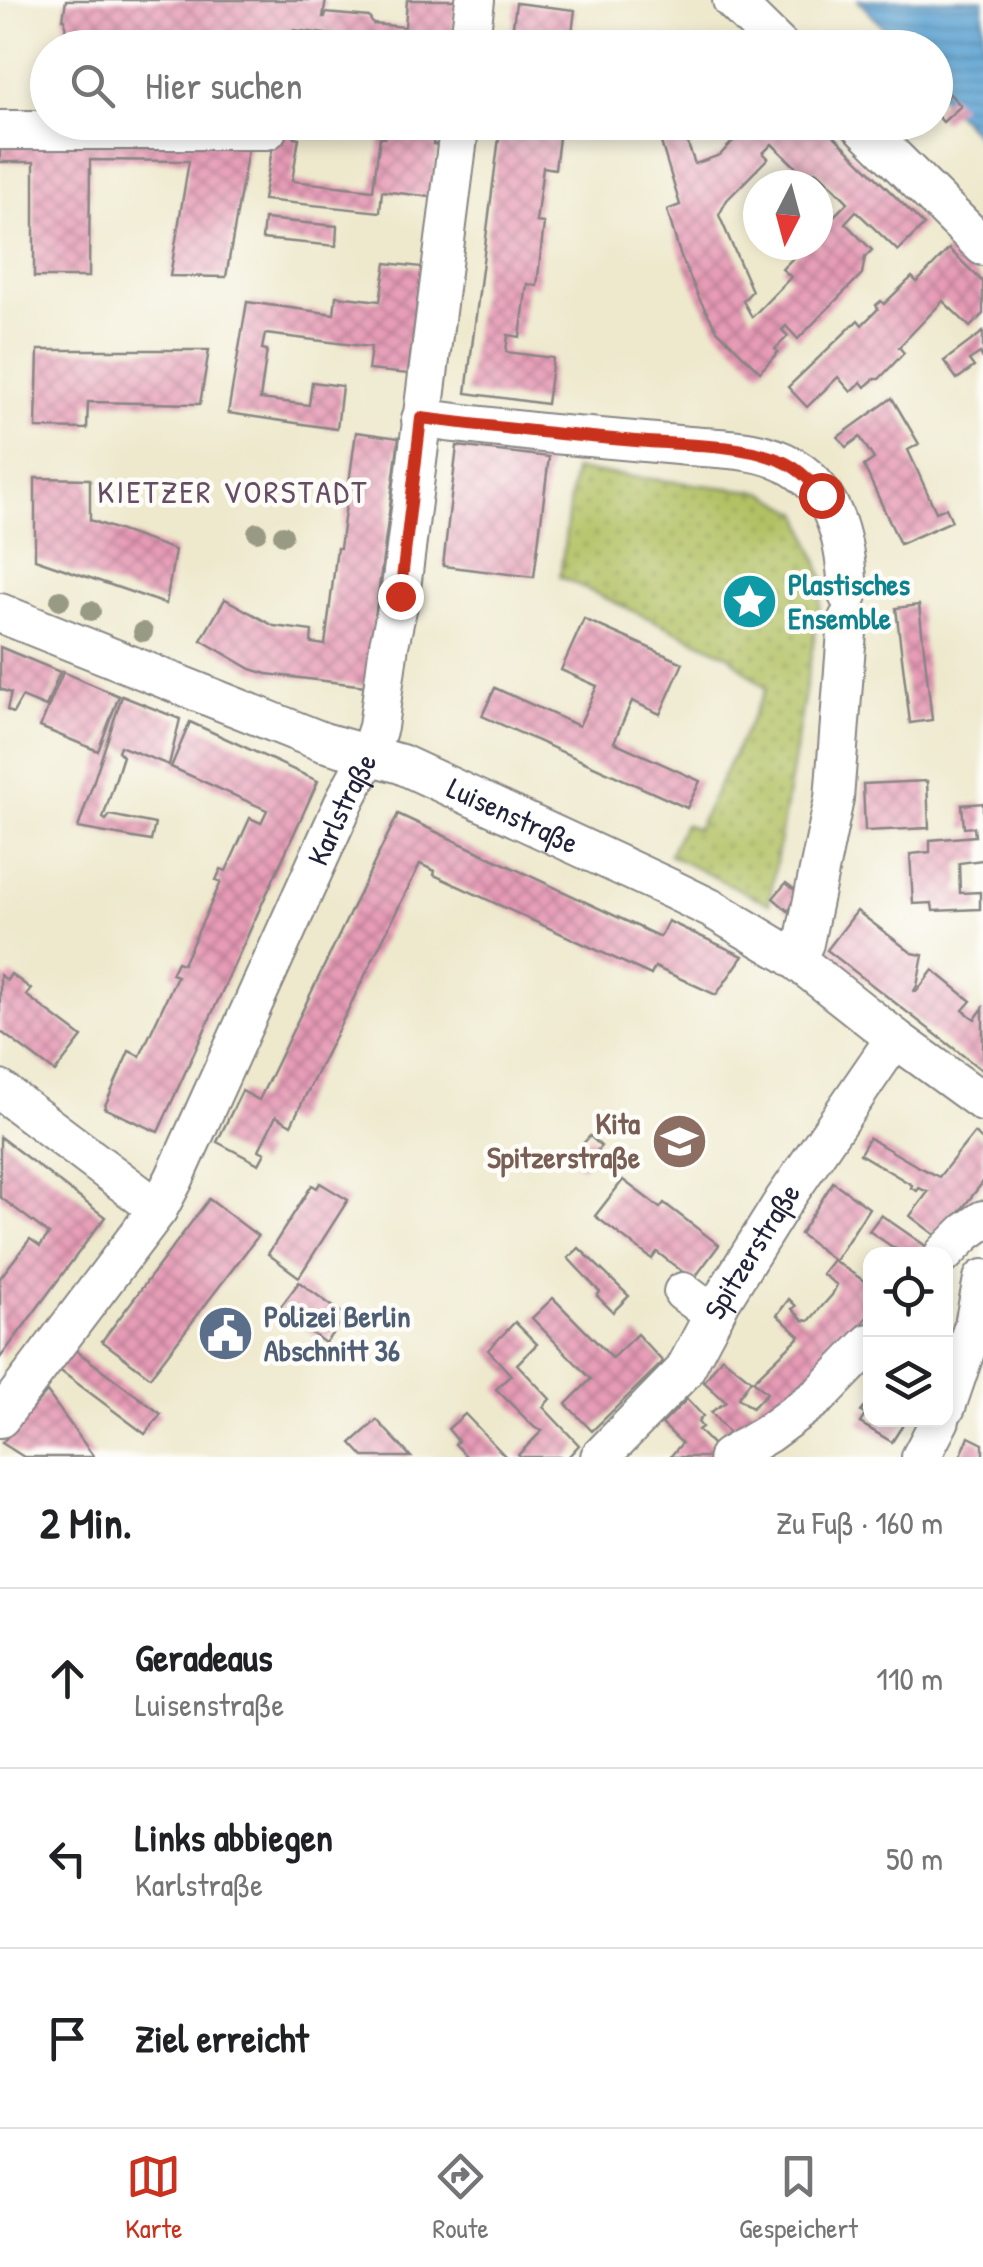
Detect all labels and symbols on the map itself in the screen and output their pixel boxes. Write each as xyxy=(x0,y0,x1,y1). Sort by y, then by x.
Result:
north arrow xyxy=(743,170,833,260)
district label: KIETZER VORSTADT xyxy=(97,470,369,513)
route start xyxy=(799,473,845,519)
place label: Plastisches Ensemble xyxy=(788,564,910,638)
place icon: Plastisches Ensemble xyxy=(719,572,779,632)
route end xyxy=(378,574,424,620)
street label: Karlstraße xyxy=(297,746,385,872)
street label: Luisenstraße xyxy=(441,767,585,862)
place label: Kita Spitzerstraße xyxy=(487,1103,640,1178)
school or university icon: Kita Spitzerstraße xyxy=(649,1111,709,1171)
street label: Spitzerstraße xyxy=(694,1175,809,1326)
place label: Polizei Berlin Abschnitt 36 xyxy=(264,1296,411,1370)
public building icon: Polizei Berlin Abschnitt 36 xyxy=(195,1304,255,1364)

